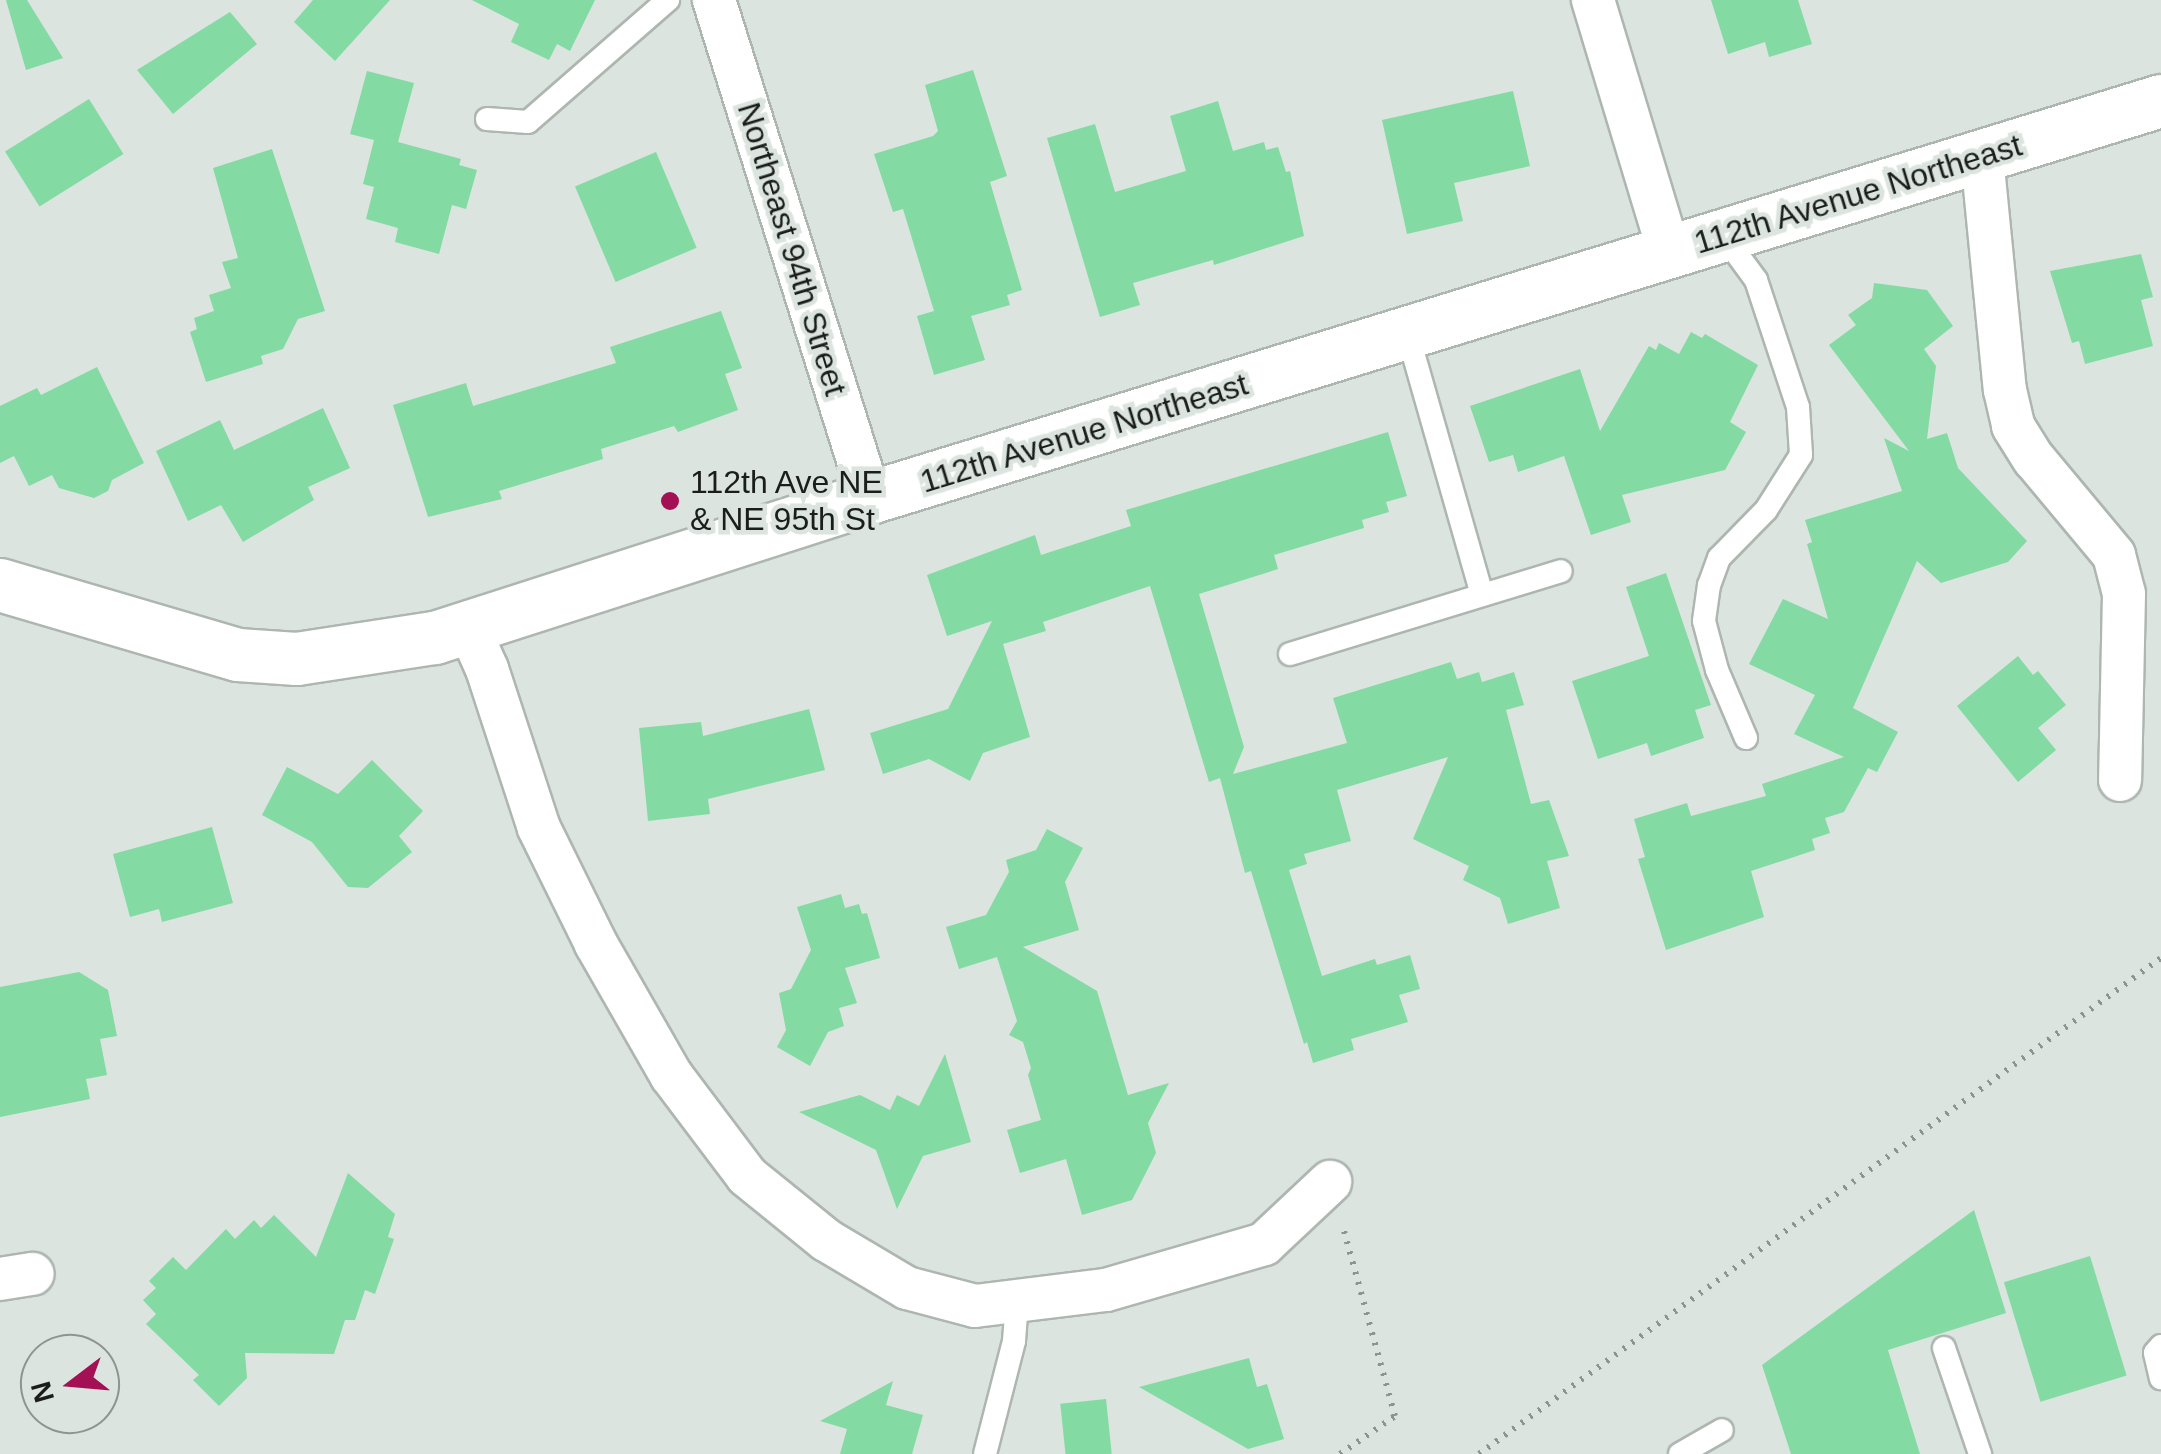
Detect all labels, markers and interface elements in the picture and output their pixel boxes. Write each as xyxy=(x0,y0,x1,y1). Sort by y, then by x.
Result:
street label: Northeast 94th Street xyxy=(729,98,855,400)
street label: 112th Avenue Northeast xyxy=(1689,126,2027,262)
street label: 112th Avenue Northeast xyxy=(915,365,1253,501)
place label: 112th Ave NE & NE 95th St xyxy=(690,464,884,539)
marker: 112th Ave NE & NE 95th St xyxy=(659,490,681,512)
north arrow xyxy=(20,1334,120,1434)
text: N xyxy=(25,1378,60,1406)

